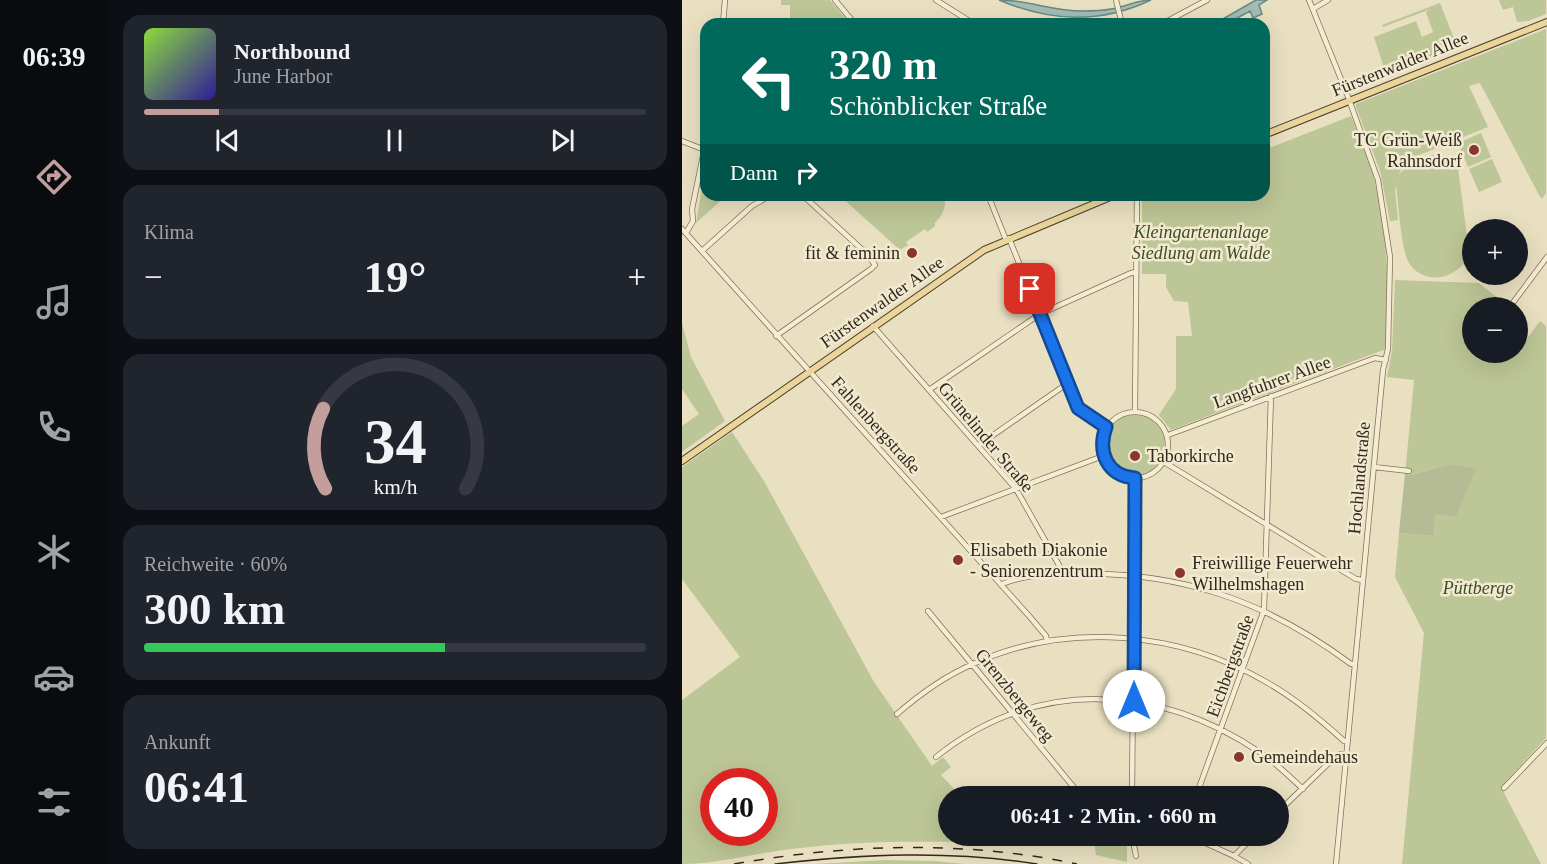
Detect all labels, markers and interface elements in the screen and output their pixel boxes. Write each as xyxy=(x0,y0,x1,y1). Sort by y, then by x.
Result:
street label: Fürstenwalder Allee xyxy=(1329,27,1471,101)
text: Northbound xyxy=(234,39,350,64)
text: 06:39 xyxy=(23,42,86,72)
icon: left xyxy=(730,42,808,120)
text: 320 m xyxy=(829,42,938,88)
text: June Harbor xyxy=(234,65,332,87)
text: Schönblicker Straße xyxy=(829,91,1047,121)
icon: previous xyxy=(211,124,244,157)
icon: pause xyxy=(378,124,411,157)
icon: next xyxy=(546,124,579,157)
place label: TC Grün-Weiß Rahnsdorf xyxy=(1354,130,1462,171)
marker: TC Grün-Weiß Rahnsdorf xyxy=(1467,143,1481,157)
icon: directions xyxy=(33,156,75,198)
icon: right xyxy=(790,156,823,189)
text: Dann xyxy=(730,160,778,185)
map controls xyxy=(1462,219,1528,363)
button: + xyxy=(1462,219,1528,285)
text: Klima xyxy=(144,221,194,243)
park label: Kleingartenanlage Siedlung am Walde xyxy=(1132,222,1270,263)
place label: fit & feminin xyxy=(805,243,900,263)
marker: fit & feminin xyxy=(905,246,919,260)
text: 19° xyxy=(364,252,427,302)
street label: Fürstenwalder Allee xyxy=(817,252,947,352)
text: − xyxy=(144,259,163,295)
text: + xyxy=(627,259,646,295)
pin xyxy=(1004,263,1055,314)
icon: arrive xyxy=(1013,272,1046,305)
icon: music xyxy=(33,281,75,323)
button: − xyxy=(1462,297,1528,363)
street label: Langfuhrer Allee xyxy=(1211,351,1333,413)
street label: Fahlenbergstraße xyxy=(827,372,925,478)
street label: Grünelinder Straße xyxy=(934,378,1038,496)
icon: phone xyxy=(33,406,75,448)
text: 34 xyxy=(364,407,426,476)
street label: Hochlandstraße xyxy=(1344,421,1374,535)
place label: Taborkirche xyxy=(1147,446,1234,466)
marker: Taborkirche xyxy=(1128,449,1142,463)
text: km/h xyxy=(373,475,417,499)
icon: climate xyxy=(33,531,75,573)
place label: Elisabeth Diakonie - Seniorenzentrum xyxy=(970,540,1107,581)
text: Reichweite · 60% xyxy=(144,553,287,575)
marker: Elisabeth Diakonie - Seniorenzentrum xyxy=(951,553,965,567)
place label: Freiwillige Feuerwehr Wilhelmshagen xyxy=(1192,553,1352,594)
marker: Freiwillige Feuerwehr Wilhelmshagen xyxy=(1173,566,1187,580)
park label: Püttberge xyxy=(1442,578,1513,598)
text: 300 km xyxy=(144,584,285,634)
street label: Eichbergstraße xyxy=(1202,612,1258,720)
street label: Grenzbergeweg xyxy=(971,645,1059,745)
icon: car xyxy=(33,656,75,698)
position arrow xyxy=(1102,669,1166,733)
text: Ankunft xyxy=(144,731,211,753)
place label: Gemeindehaus xyxy=(1251,747,1358,767)
marker: Gemeindehaus xyxy=(1232,750,1246,764)
text: 06:41 xyxy=(144,762,249,812)
speed limit sign: 40 xyxy=(700,768,778,846)
icon: filters xyxy=(33,781,75,823)
text: 06:41 · 2 Min. · 660 m xyxy=(1011,803,1216,828)

